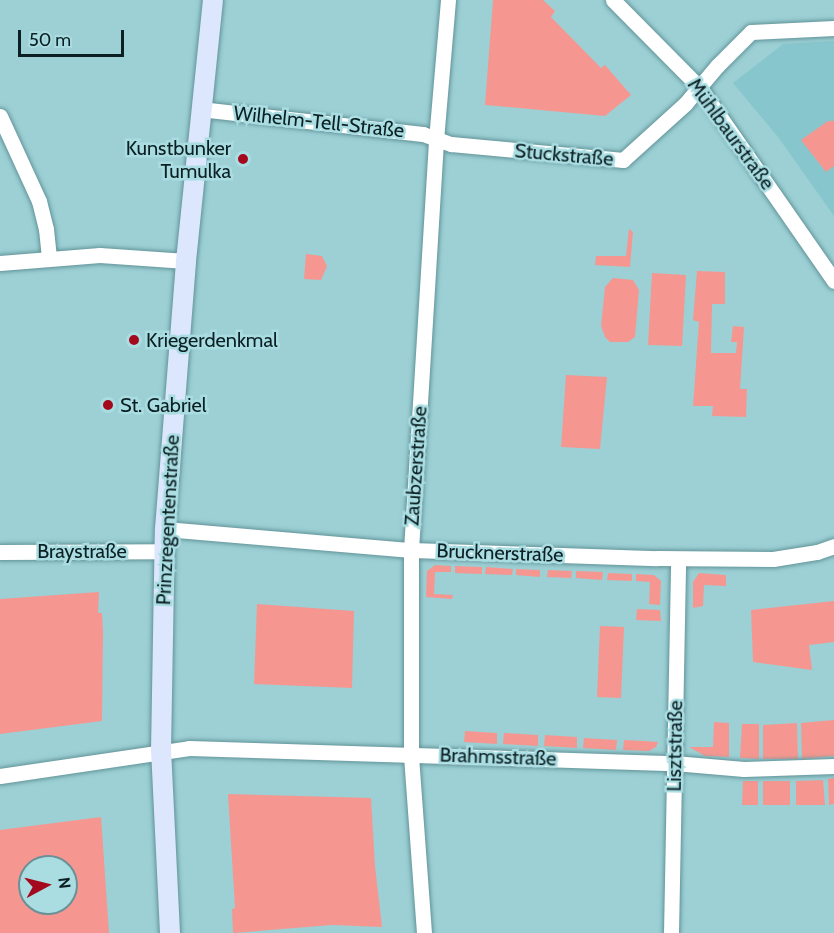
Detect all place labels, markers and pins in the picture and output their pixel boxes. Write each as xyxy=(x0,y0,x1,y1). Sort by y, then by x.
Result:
place label: Kunstbunker Tumulka xyxy=(126,136,231,183)
marker: Kunstbunker Tumulka xyxy=(236,152,250,166)
place label: Kriegerdenkmal xyxy=(146,328,278,352)
marker: Kriegerdenkmal xyxy=(127,333,141,347)
place label: St. Gabriel xyxy=(120,393,206,417)
marker: St. Gabriel xyxy=(101,398,115,412)

